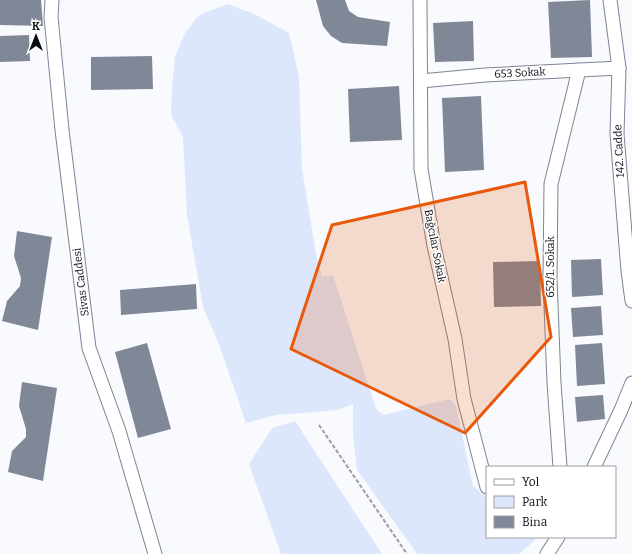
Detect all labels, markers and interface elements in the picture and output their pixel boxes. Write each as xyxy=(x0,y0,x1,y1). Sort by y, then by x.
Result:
north arrow xyxy=(16,16,56,56)
text: K xyxy=(32,20,40,33)
street label: 653 Sokak xyxy=(494,65,547,81)
street label: 142. Cadde xyxy=(611,124,627,178)
street label: Bağcılar Sokak xyxy=(421,208,449,285)
street label: 652/1. Sokak xyxy=(544,236,557,298)
street label: Sivas Caddesi xyxy=(70,246,92,317)
legend xyxy=(486,466,616,538)
text: Yol xyxy=(522,475,540,489)
text: Park xyxy=(522,495,548,509)
text: Bina xyxy=(522,515,548,529)

